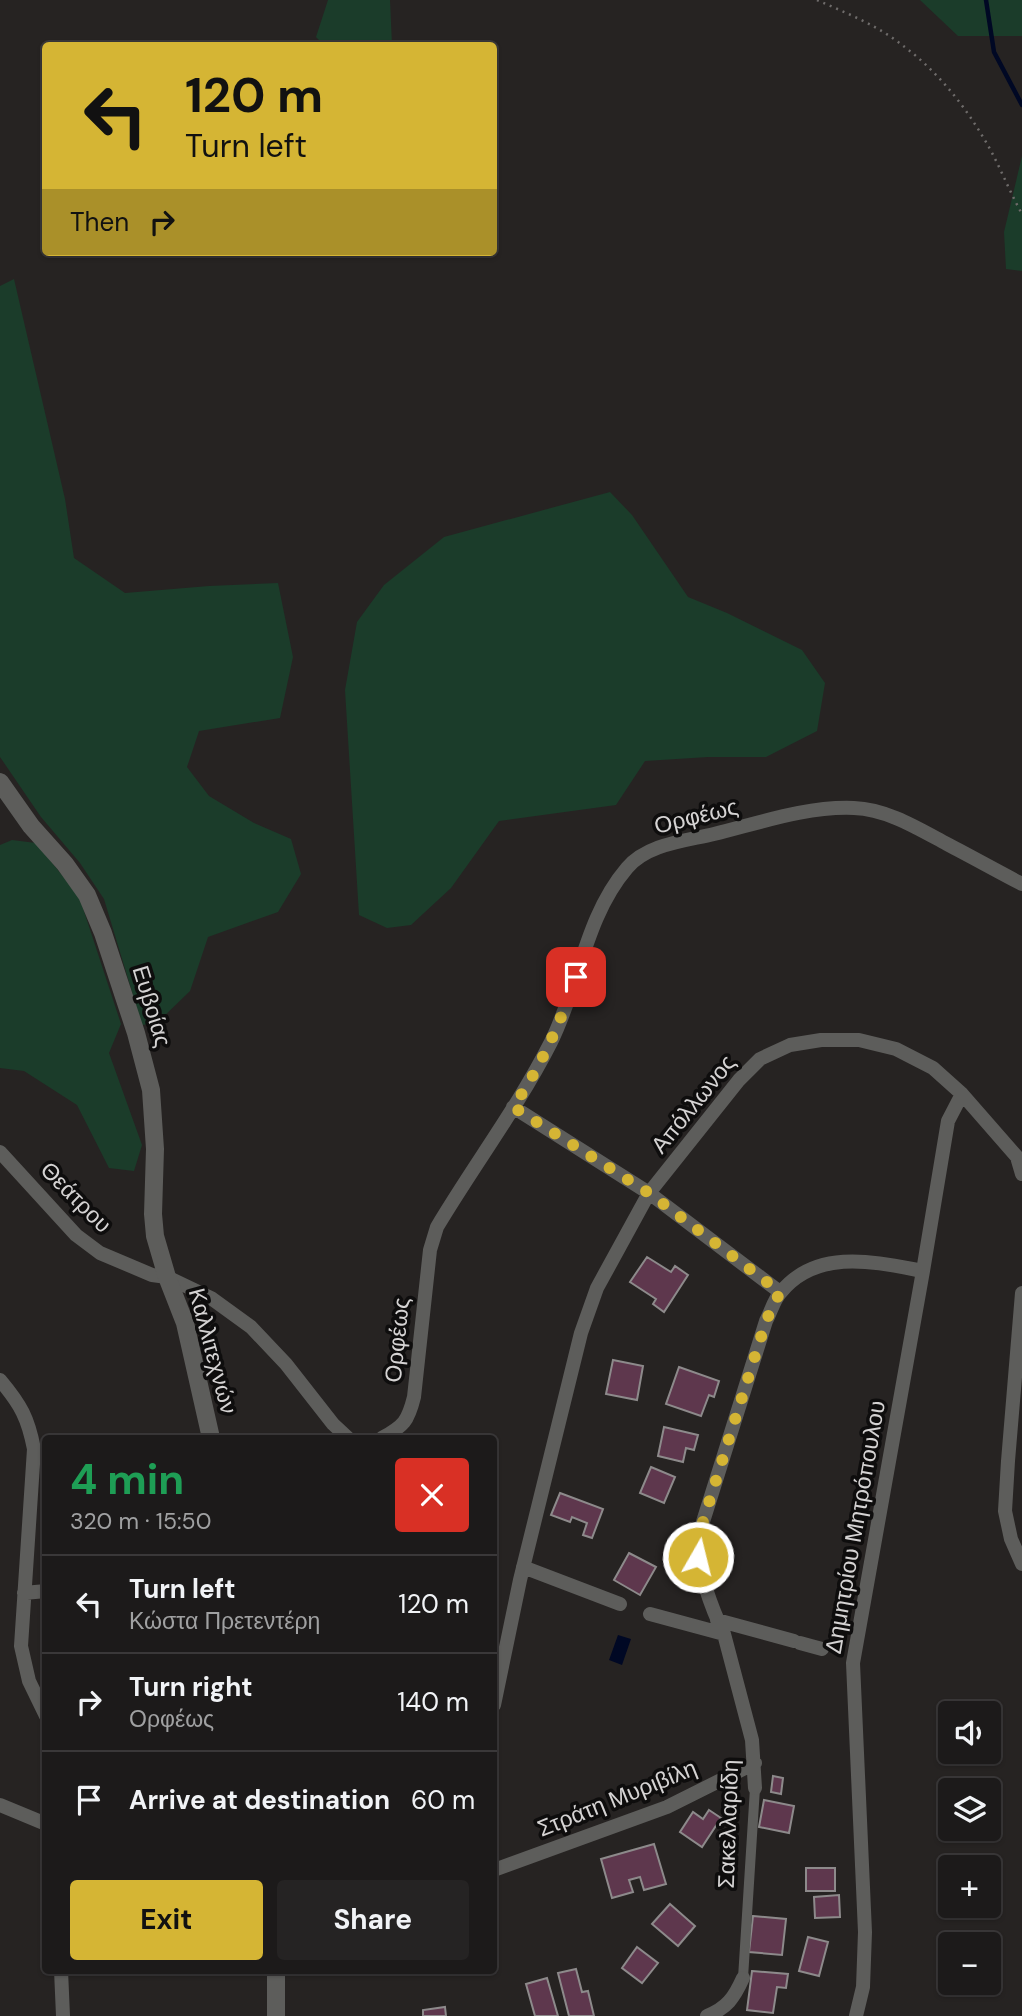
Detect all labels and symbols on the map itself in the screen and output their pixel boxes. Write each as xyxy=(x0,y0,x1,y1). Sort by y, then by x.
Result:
street label: Ορφέως xyxy=(651,791,741,841)
pin xyxy=(546,947,606,1007)
street label: Ευβοίας xyxy=(125,962,179,1050)
street label: Απόλλωνος xyxy=(644,1048,742,1160)
street label: Θεάτρου xyxy=(34,1155,118,1239)
street label: Καλλιτεχνών xyxy=(182,1285,244,1417)
street label: Ορφέως xyxy=(378,1296,416,1384)
street label: Δημητρίου Μητρόπουλου xyxy=(818,1398,892,1656)
position arrow xyxy=(661,1520,735,1594)
street label: Στράτη Μυριβίλη xyxy=(533,1752,701,1844)
street label: Σακελλαρίδη xyxy=(711,1759,745,1889)

